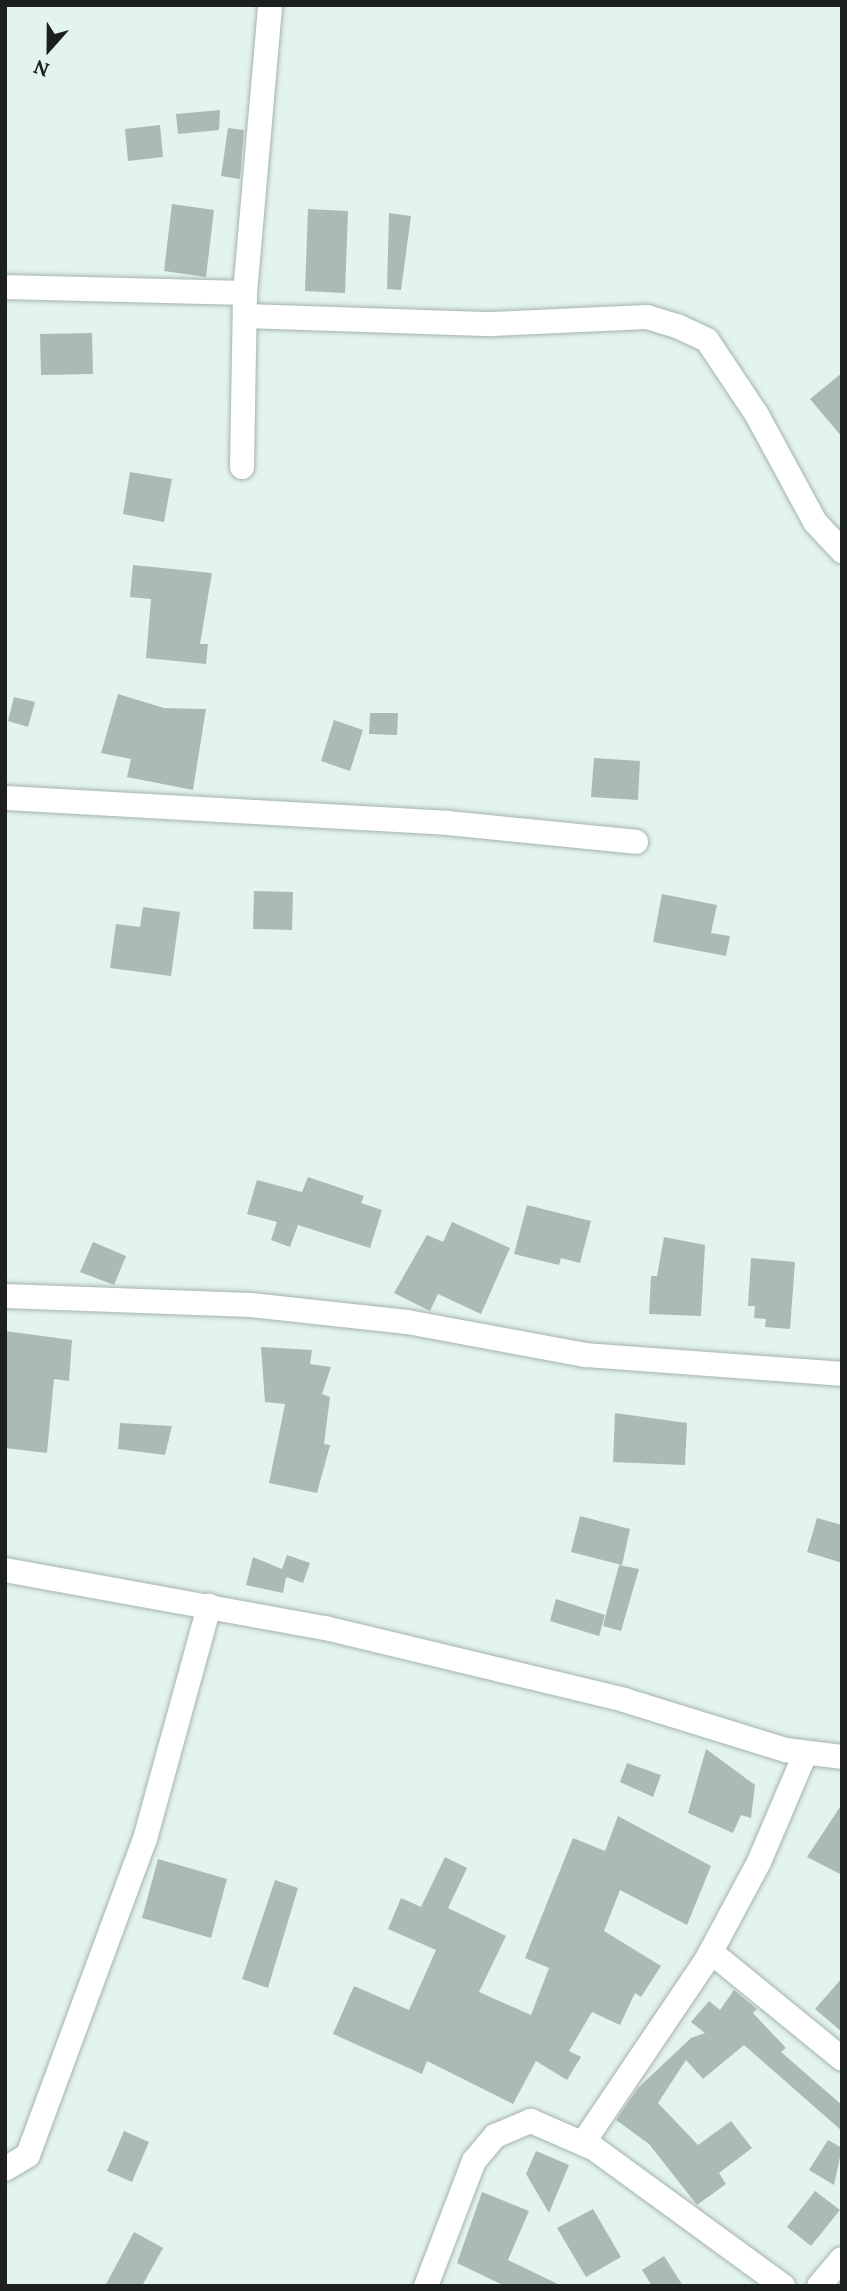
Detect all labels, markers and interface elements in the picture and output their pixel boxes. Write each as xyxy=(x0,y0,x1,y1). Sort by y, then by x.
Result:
north arrow xyxy=(14,14,84,84)
text: N xyxy=(30,55,53,82)

